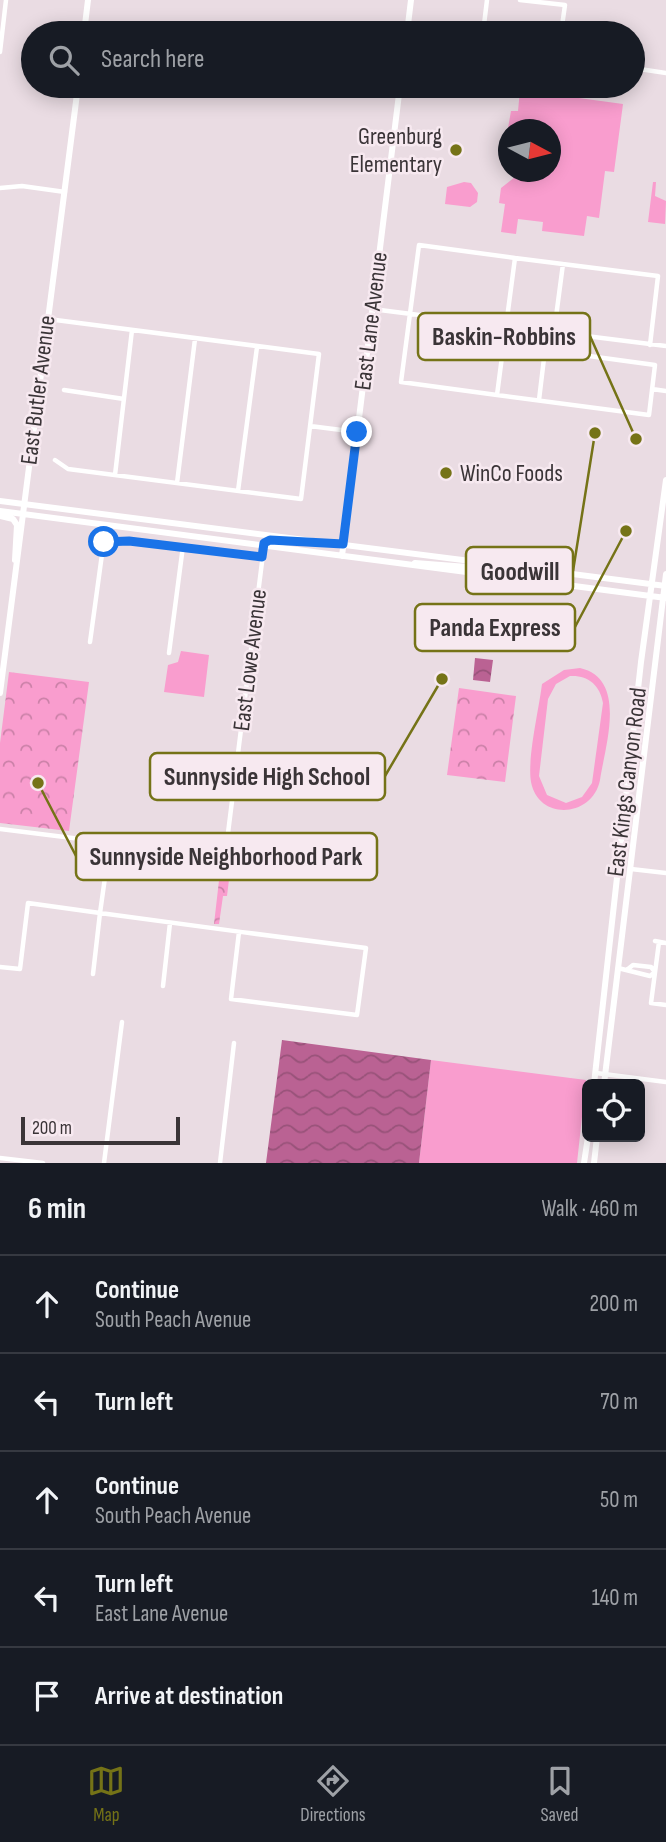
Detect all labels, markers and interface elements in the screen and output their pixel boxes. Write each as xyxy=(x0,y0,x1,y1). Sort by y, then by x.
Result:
search box xyxy=(21,21,645,98)
icon: search xyxy=(45,41,83,79)
text: Search here xyxy=(101,44,204,75)
north arrow xyxy=(498,119,561,182)
place label: Greenburg Elementary xyxy=(350,122,442,179)
marker: Greenburg Elementary xyxy=(448,142,464,158)
street label: East Lane Avenue xyxy=(348,250,394,392)
callout: Baskin-Robbins xyxy=(418,313,590,360)
street label: East Butler Avenue xyxy=(14,314,62,466)
text: Baskin-Robbins xyxy=(432,322,576,353)
route end xyxy=(341,416,372,447)
place label: WinCo Foods xyxy=(460,459,563,488)
marker: WinCo Foods xyxy=(438,465,454,481)
route start xyxy=(88,526,119,557)
callout: Goodwill xyxy=(466,547,573,594)
text: Goodwill xyxy=(480,557,560,588)
street label: East Lowe Avenue xyxy=(227,588,273,732)
callout: Panda Express xyxy=(415,604,575,651)
text: Panda Express xyxy=(429,613,561,644)
street label: East Kings Canyon Road xyxy=(601,686,653,878)
callout: Sunnyside High School xyxy=(150,753,385,800)
text: Sunnyside High School xyxy=(164,762,370,793)
callout: Sunnyside Neighborhood Park xyxy=(76,833,377,880)
text: Sunnyside Neighborhood Park xyxy=(90,842,362,873)
map controls xyxy=(582,1079,645,1142)
button: locate xyxy=(582,1079,645,1142)
scale bar xyxy=(21,1114,180,1146)
text: 200 m xyxy=(32,1117,72,1140)
text: 6 min xyxy=(28,1191,86,1227)
text: Walk · 460 m xyxy=(541,1195,638,1223)
text: Continue xyxy=(95,1275,179,1306)
icon: ahead xyxy=(28,1285,66,1323)
text: 200 m xyxy=(590,1290,638,1318)
text: South Peach Avenue xyxy=(95,1306,251,1334)
icon: left xyxy=(28,1383,66,1421)
text: Turn left xyxy=(95,1387,173,1418)
text: 70 m xyxy=(600,1388,638,1416)
text: Continue xyxy=(95,1471,179,1502)
icon: ahead xyxy=(28,1481,66,1519)
text: 50 m xyxy=(600,1486,638,1514)
text: South Peach Avenue xyxy=(95,1502,251,1530)
text: Turn left xyxy=(95,1569,173,1600)
icon: left xyxy=(28,1579,66,1617)
text: 140 m xyxy=(592,1584,638,1612)
text: East Lane Avenue xyxy=(95,1600,228,1628)
icon: arrive xyxy=(28,1677,66,1715)
text: Arrive at destination xyxy=(95,1681,283,1712)
tab: Map xyxy=(87,1762,125,1827)
tab: Directions xyxy=(300,1762,366,1827)
tab: Saved xyxy=(540,1762,579,1827)

